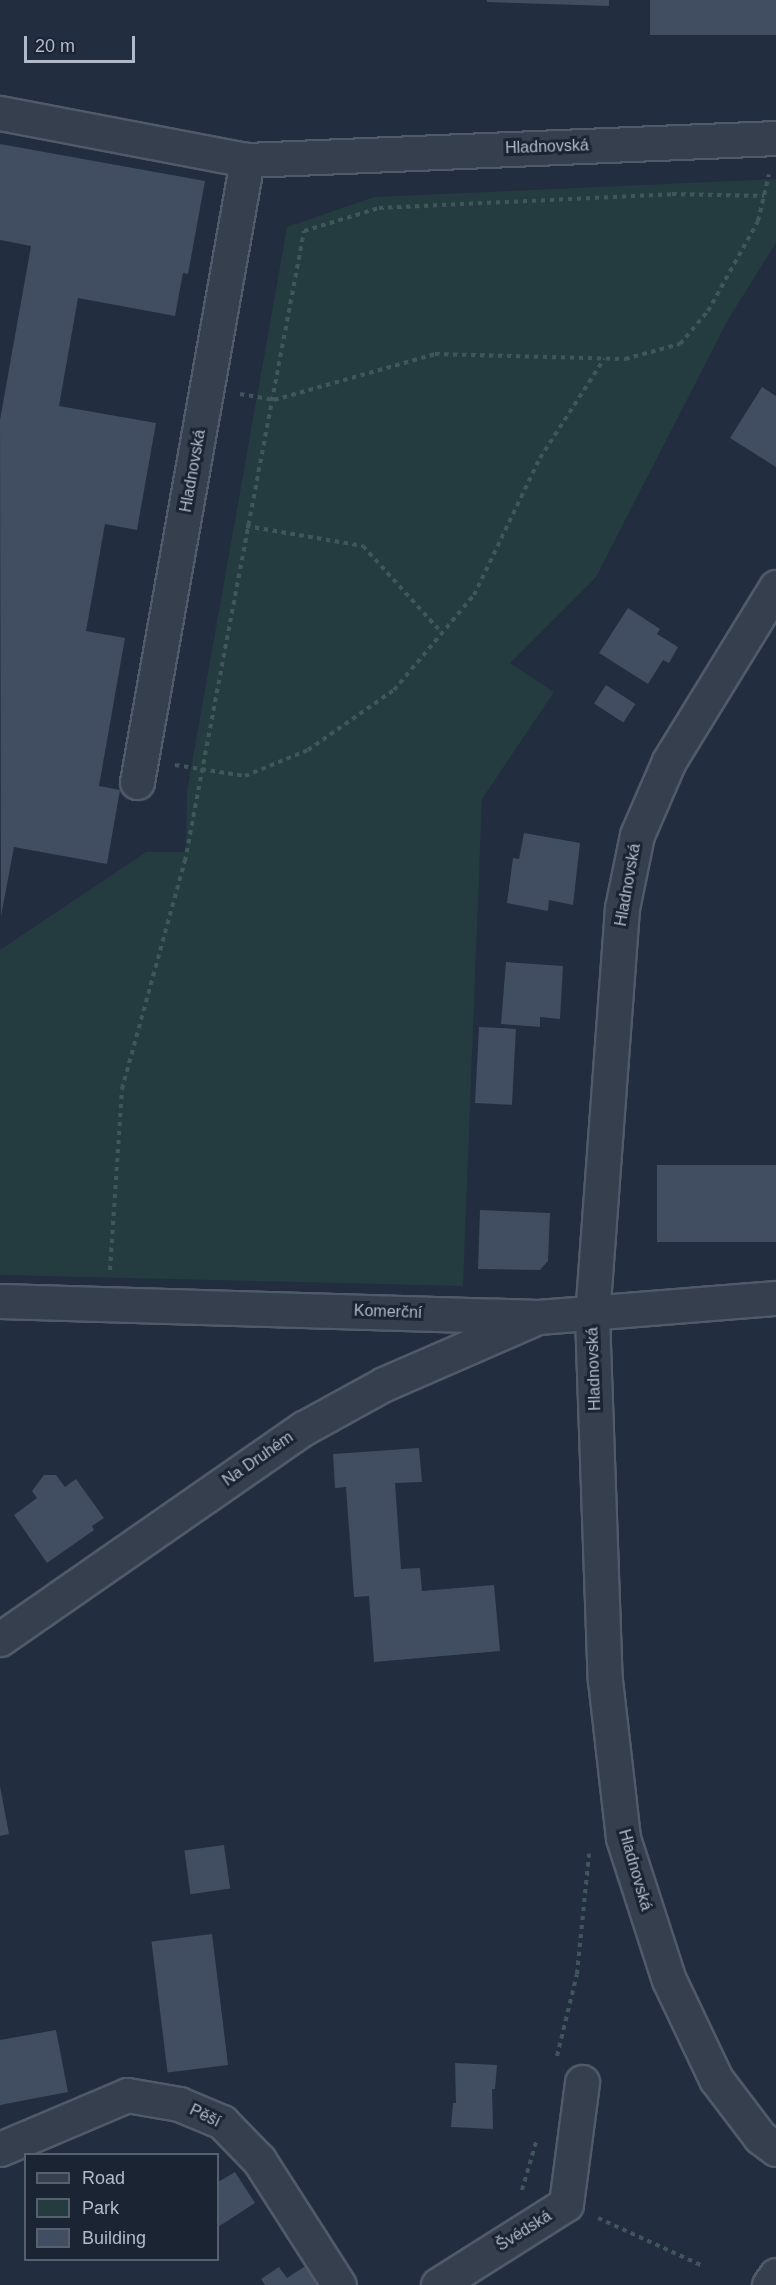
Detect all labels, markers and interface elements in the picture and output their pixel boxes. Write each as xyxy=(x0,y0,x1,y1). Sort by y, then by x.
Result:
scale bar xyxy=(27,24,138,62)
text: 20 m xyxy=(35,36,75,56)
street label: Hladnovská xyxy=(505,136,589,158)
street label: Hladnovská xyxy=(176,428,210,514)
street label: Hladnovská xyxy=(611,842,645,928)
street label: Komerční xyxy=(353,1301,423,1323)
street label: Hladnovská xyxy=(583,1327,605,1411)
street label: Na Druhém xyxy=(219,1428,297,1490)
street label: Hladnovská xyxy=(614,1827,656,1913)
street label: Pěší xyxy=(186,2100,224,2132)
legend xyxy=(24,2153,219,2261)
text: Road xyxy=(82,2168,125,2188)
text: Park xyxy=(82,2198,119,2218)
street label: Švédská xyxy=(493,2207,555,2255)
text: Building xyxy=(82,2228,146,2248)

